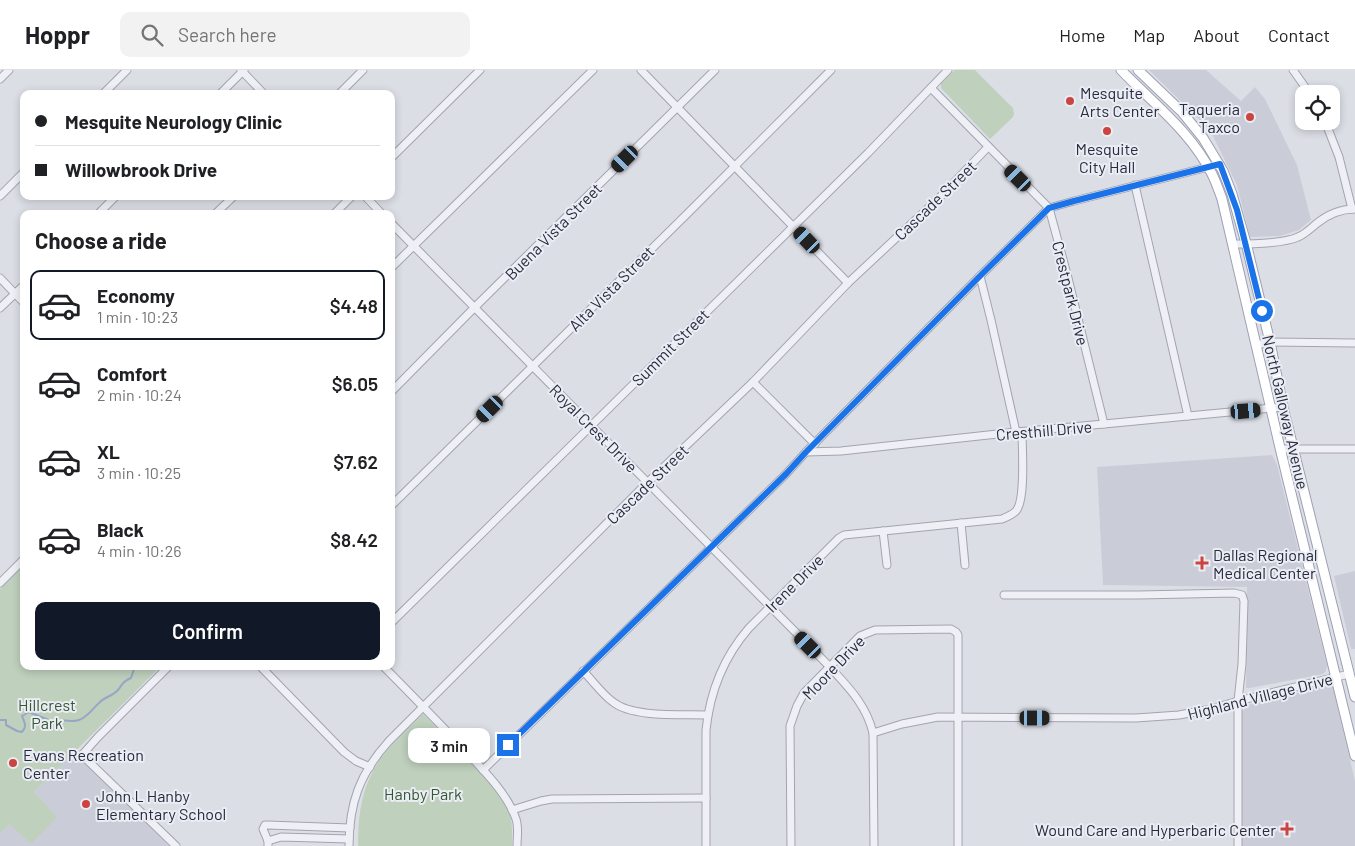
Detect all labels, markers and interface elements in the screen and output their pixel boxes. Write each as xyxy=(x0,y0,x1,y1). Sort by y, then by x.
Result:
search box xyxy=(120,12,470,57)
text: Hoppr xyxy=(25,20,90,49)
icon: search xyxy=(138,21,166,49)
text: Search here xyxy=(178,23,277,46)
text: Home xyxy=(1059,24,1105,46)
text: Map xyxy=(1133,24,1165,46)
text: About xyxy=(1193,24,1240,46)
text: Contact xyxy=(1268,24,1330,46)
place label: Mesquite Arts Center xyxy=(1080,83,1159,120)
map controls xyxy=(1295,85,1340,130)
button: locate xyxy=(1295,85,1340,130)
marker: Mesquite Arts Center xyxy=(1064,95,1076,107)
place label: Taqueria Taxco xyxy=(1179,99,1240,136)
text: Mesquite Neurology Clinic xyxy=(65,110,282,133)
marker: Taqueria Taxco xyxy=(1244,111,1256,123)
marker: Mesquite City Hall xyxy=(1101,125,1113,137)
place label: Mesquite City Hall xyxy=(1075,139,1139,176)
car xyxy=(609,143,640,175)
street label: Cascade Street xyxy=(890,156,980,244)
text: Willowbrook Drive xyxy=(65,158,217,181)
car xyxy=(1002,162,1033,194)
street label: Buena Vista Street xyxy=(501,179,605,283)
car xyxy=(791,224,822,256)
text: Choose a ride xyxy=(35,227,167,253)
street label: Crestpark Drive xyxy=(1049,239,1093,347)
street label: Alta Vista Street xyxy=(564,241,658,335)
icon: car xyxy=(37,283,82,328)
text: Economy xyxy=(97,284,175,307)
text: $4.48 xyxy=(330,294,378,317)
route start xyxy=(1251,300,1273,322)
street label: Summit Street xyxy=(628,305,712,389)
text: 1 min · 10:23 xyxy=(97,307,178,326)
street label: North Galloway Avenue xyxy=(1259,333,1313,491)
icon: car xyxy=(37,361,82,406)
text: Comfort xyxy=(97,362,167,385)
text: $6.05 xyxy=(332,372,378,395)
street label: Royal Crest Drive xyxy=(546,380,642,476)
text: 2 min · 10:24 xyxy=(97,385,182,404)
car xyxy=(474,393,505,425)
car xyxy=(1230,402,1261,420)
street label: Cresthill Drive xyxy=(995,416,1093,444)
icon: car xyxy=(37,439,82,484)
text: XL xyxy=(97,440,120,463)
street label: Cascade Street xyxy=(602,440,692,528)
text: $7.62 xyxy=(333,450,378,473)
text: 3 min · 10:25 xyxy=(97,463,181,482)
icon: car xyxy=(37,517,82,562)
text: Black xyxy=(97,518,144,541)
text: $8.42 xyxy=(330,528,378,551)
text: 4 min · 10:26 xyxy=(97,541,182,560)
place label: Dallas Regional Medical Center xyxy=(1213,545,1318,582)
street label: Irene Drive xyxy=(761,550,827,616)
marker: Dallas Regional Medical Center xyxy=(1195,556,1209,570)
button: Confirm xyxy=(35,602,380,660)
car xyxy=(792,629,823,661)
street label: Moore Drive xyxy=(798,631,868,703)
street label: Highland Village Drive xyxy=(1185,669,1335,723)
park label: Hillcrest Park xyxy=(18,695,76,732)
car xyxy=(1020,711,1050,726)
callout: 3 min xyxy=(408,728,490,762)
route end xyxy=(497,734,519,756)
text: 3 min xyxy=(430,736,468,755)
place label: Evans Recreation Center xyxy=(23,745,144,782)
marker: Evans Recreation Center xyxy=(7,757,19,769)
park label: Hanby Park xyxy=(384,784,462,803)
place label: John L Hanby Elementary School xyxy=(96,786,226,823)
marker: John L Hanby Elementary School xyxy=(80,798,92,810)
place label: Wound Care and Hyperbaric Center xyxy=(1035,820,1276,839)
marker: Wound Care and Hyperbaric Center xyxy=(1280,822,1294,836)

